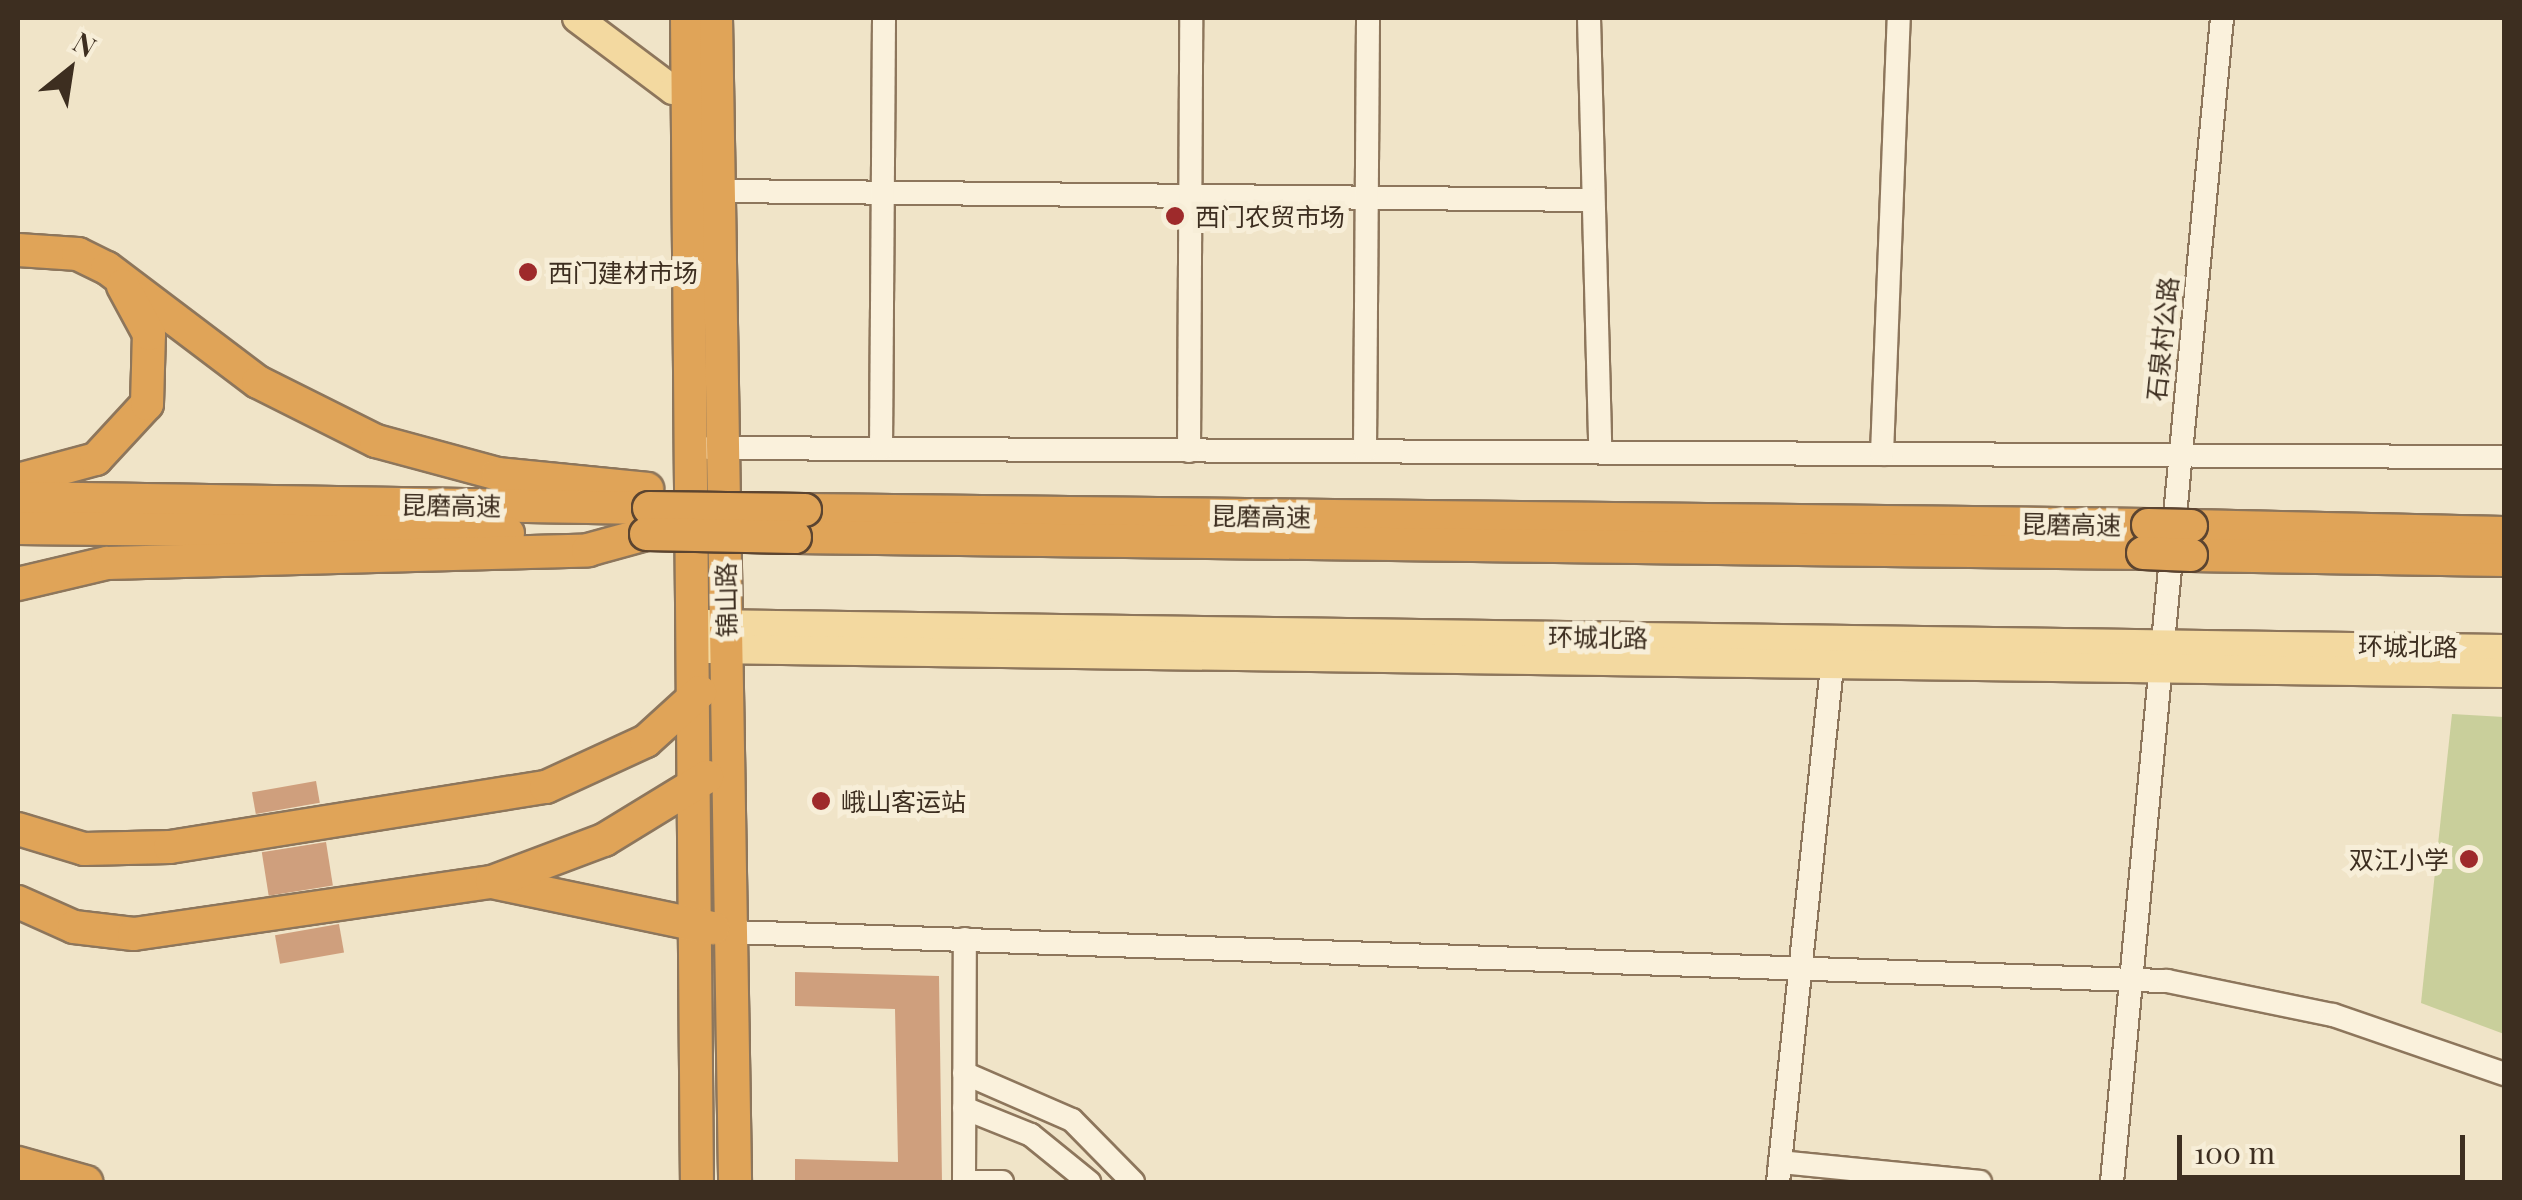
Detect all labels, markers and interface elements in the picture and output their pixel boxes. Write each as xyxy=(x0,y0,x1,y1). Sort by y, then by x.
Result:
north arrow xyxy=(20,20,120,120)
text: N xyxy=(67,23,103,65)
place label: 西门农贸市场 xyxy=(1195,201,1345,231)
marker: 西门农贸市场 xyxy=(1164,205,1186,227)
place label: 西门建材市场 xyxy=(548,257,698,287)
marker: 西门建材市场 xyxy=(517,261,539,283)
street label: 石泉村公路 xyxy=(2141,275,2183,403)
street label: 昆磨高速 xyxy=(401,489,501,521)
street label: 昆磨高速 xyxy=(1211,500,1311,532)
street label: 昆磨高速 xyxy=(2021,508,2121,540)
street label: 锦山路 xyxy=(710,562,742,638)
street label: 环城北路 xyxy=(1548,621,1648,653)
street label: 环城北路 xyxy=(2358,630,2458,662)
place label: 峨山客运站 xyxy=(841,786,966,816)
marker: 峨山客运站 xyxy=(810,790,832,812)
place label: 双江小学 xyxy=(2349,844,2449,874)
marker: 双江小学 xyxy=(2458,848,2480,870)
scale bar xyxy=(2182,1115,2470,1177)
text: 100 m xyxy=(2194,1132,2275,1172)

